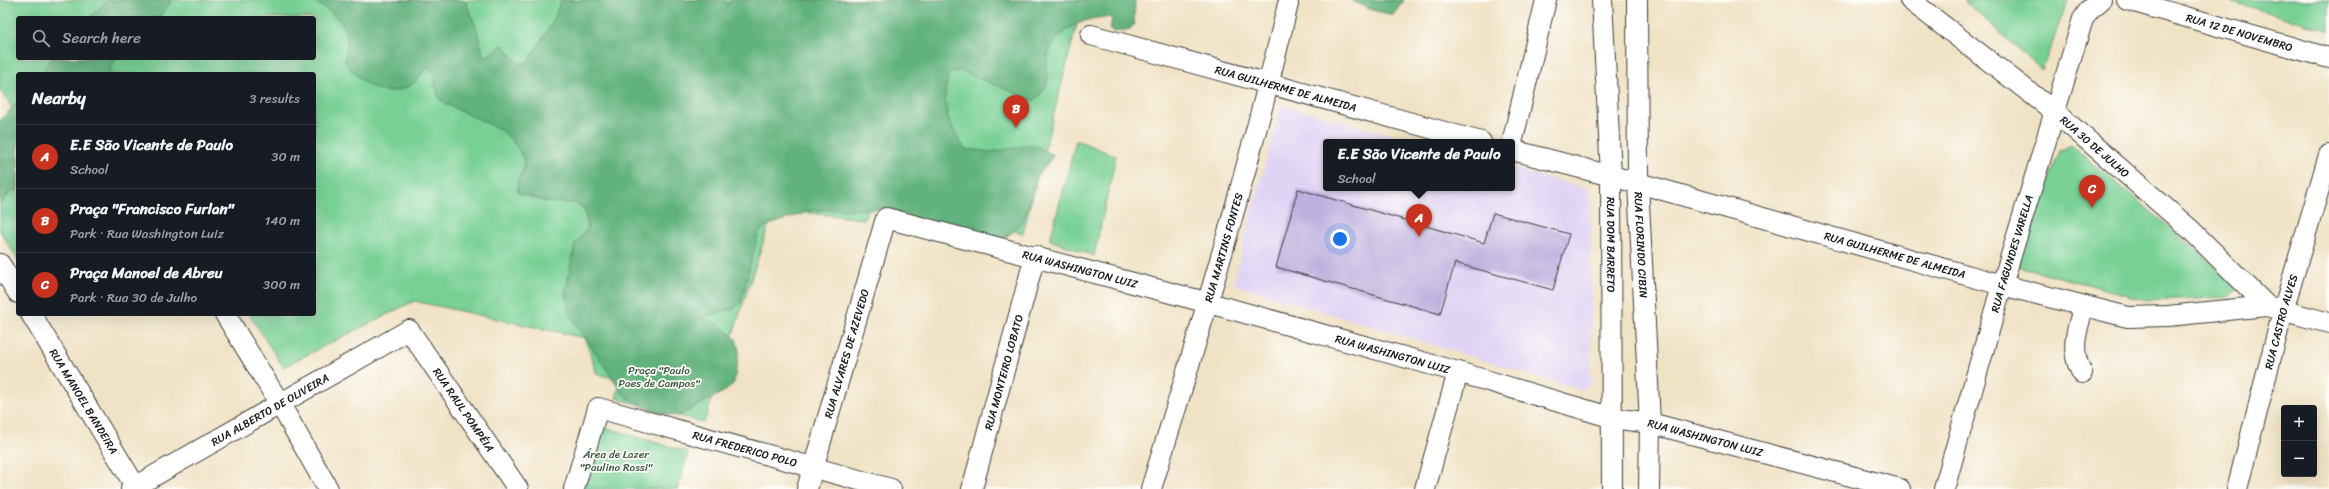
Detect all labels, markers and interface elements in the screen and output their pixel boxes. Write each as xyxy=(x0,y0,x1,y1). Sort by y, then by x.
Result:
street label: RUA 12 DE NOVEMBRO xyxy=(2184,8,2295,57)
search box xyxy=(16,16,316,60)
text: Search here xyxy=(62,25,141,51)
icon: search xyxy=(30,27,52,49)
street label: RUA GUILHERME DE ALMEIDA xyxy=(1213,60,1359,117)
text: Nearby xyxy=(32,83,86,113)
text: 3 results xyxy=(249,87,300,110)
pin: B xyxy=(1003,95,1029,128)
street label: RUA 30 DE JULHO xyxy=(2055,111,2134,183)
text: E.E São Vicente de Paulo xyxy=(70,132,233,158)
popup xyxy=(1323,139,1515,191)
text: E.E São Vicente de Paulo xyxy=(1337,141,1501,167)
text: A xyxy=(41,145,49,168)
text: 30 m xyxy=(271,145,300,168)
text: School xyxy=(70,158,108,181)
text: School xyxy=(1337,167,1376,190)
pin: C xyxy=(2079,175,2105,208)
street label: RUA MARTINS FONTES xyxy=(1199,191,1249,305)
street label: RUA FLORINDO CIBIN xyxy=(1628,191,1653,299)
street label: RUA FAGUNDES VARELLA xyxy=(1986,193,2039,315)
text: Praça "Francisco Furlan" xyxy=(70,196,234,222)
street label: RUA DOM BARRETO xyxy=(1601,197,1620,293)
pin: A xyxy=(1406,204,1432,237)
text: B xyxy=(41,209,49,232)
text: 140 m xyxy=(265,209,300,232)
text: Park · Rua Washington Luiz xyxy=(70,222,224,245)
street label: RUA GUILHERME DE ALMEIDA xyxy=(1822,227,1968,284)
your location xyxy=(1330,229,1350,249)
street label: RUA WASHINGTON LUIZ xyxy=(1020,245,1140,294)
text: Praça Manoel de Abreu xyxy=(70,260,223,286)
street label: RUA CASTRO ALVES xyxy=(2259,272,2303,371)
text: C xyxy=(41,273,49,296)
text: 300 m xyxy=(263,273,300,296)
text: Park · Rua 30 de Julho xyxy=(70,286,197,309)
street label: RUA ALVARES DE AZEVEDO xyxy=(819,287,875,421)
street label: RUA MONTEIRO LOBATO xyxy=(979,312,1029,432)
street label: RUA WASHINGTON LUIZ xyxy=(1333,329,1453,380)
street label: RUA MANOEL BANDEIRA xyxy=(44,345,123,458)
park label: Praça "Paulo Paes de Campos" xyxy=(618,361,701,393)
street label: RUA RAUL POMPÉIA xyxy=(428,364,499,456)
street label: RUA ALBERTO DE OLIVEIRA xyxy=(208,369,333,451)
map controls xyxy=(2281,405,2317,477)
button: + xyxy=(2281,405,2317,441)
street label: RUA WASHINGTON LUIZ xyxy=(1645,414,1766,463)
street label: RUA FREDERICO POLO xyxy=(691,426,799,473)
button: − xyxy=(2281,441,2317,477)
park label: Área de Lazer "Paulino Rossi" xyxy=(580,445,654,477)

